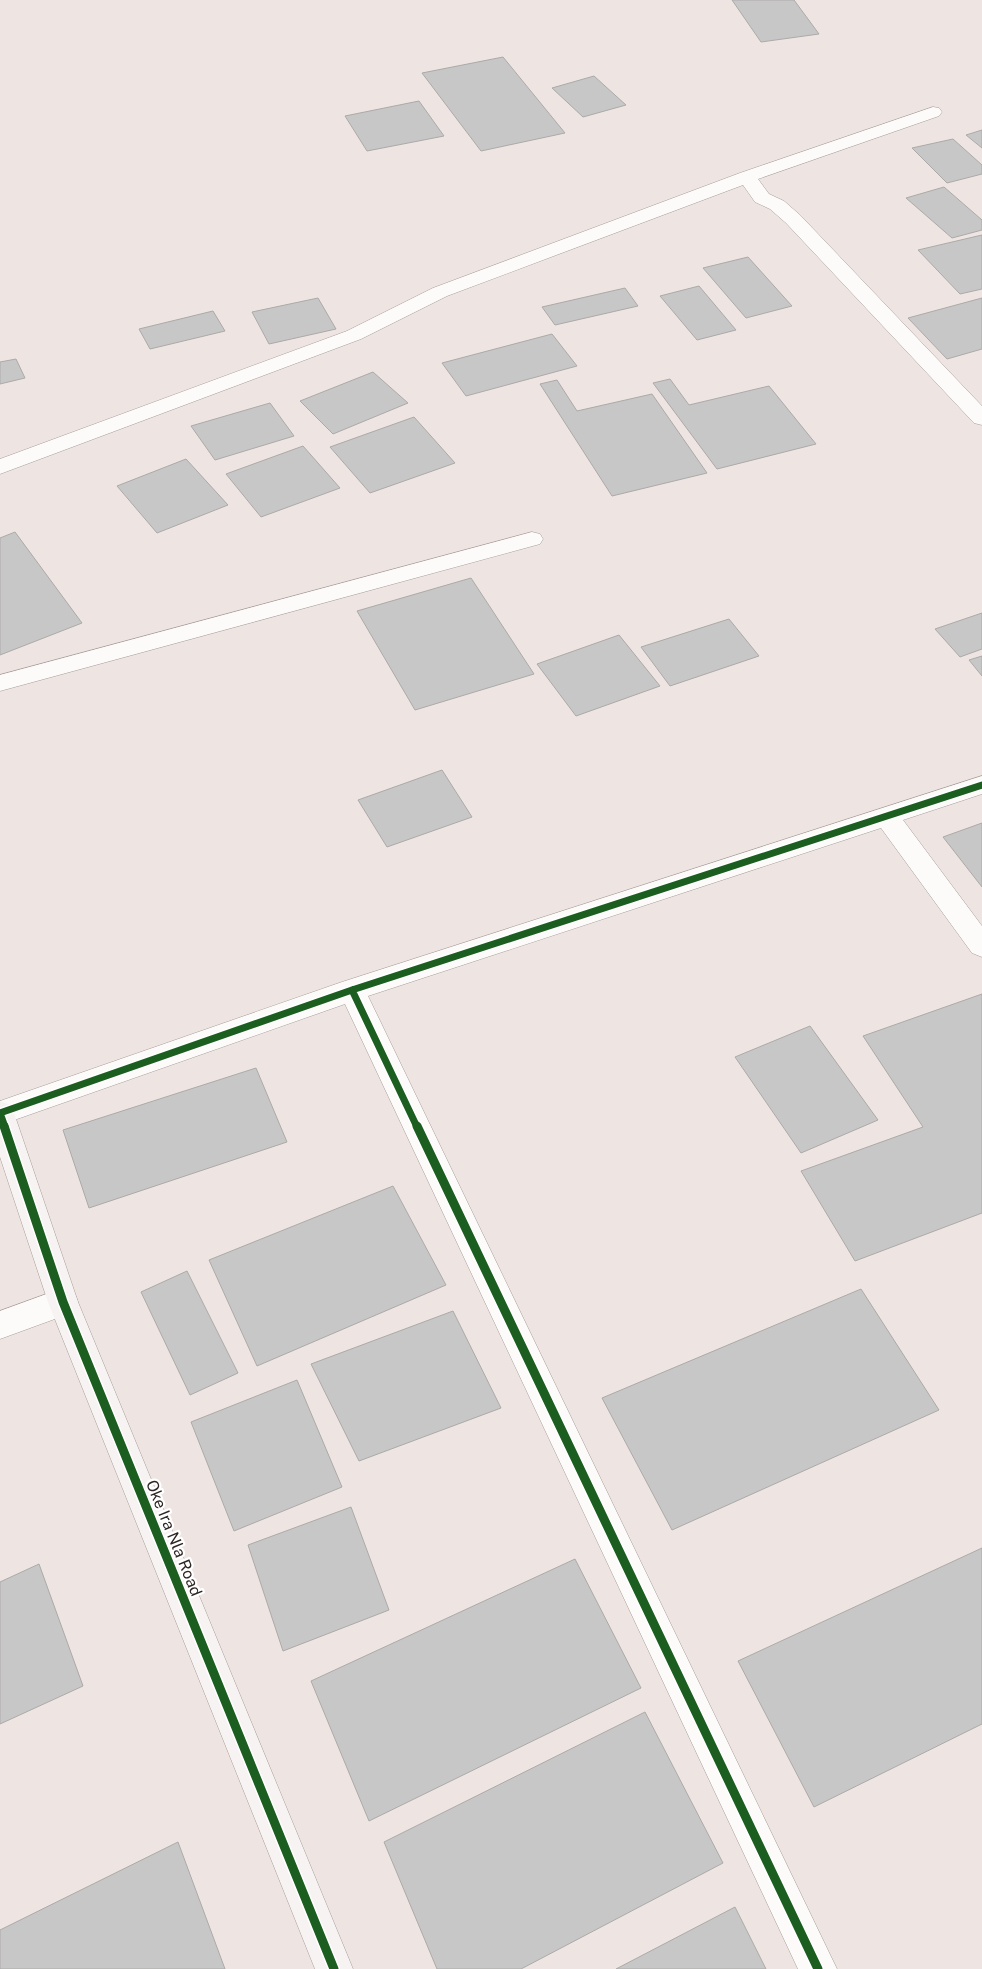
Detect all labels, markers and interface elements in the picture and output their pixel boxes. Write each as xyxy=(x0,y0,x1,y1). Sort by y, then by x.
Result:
street label: Oke Ira Nla Road xyxy=(142,1477,206,1599)

